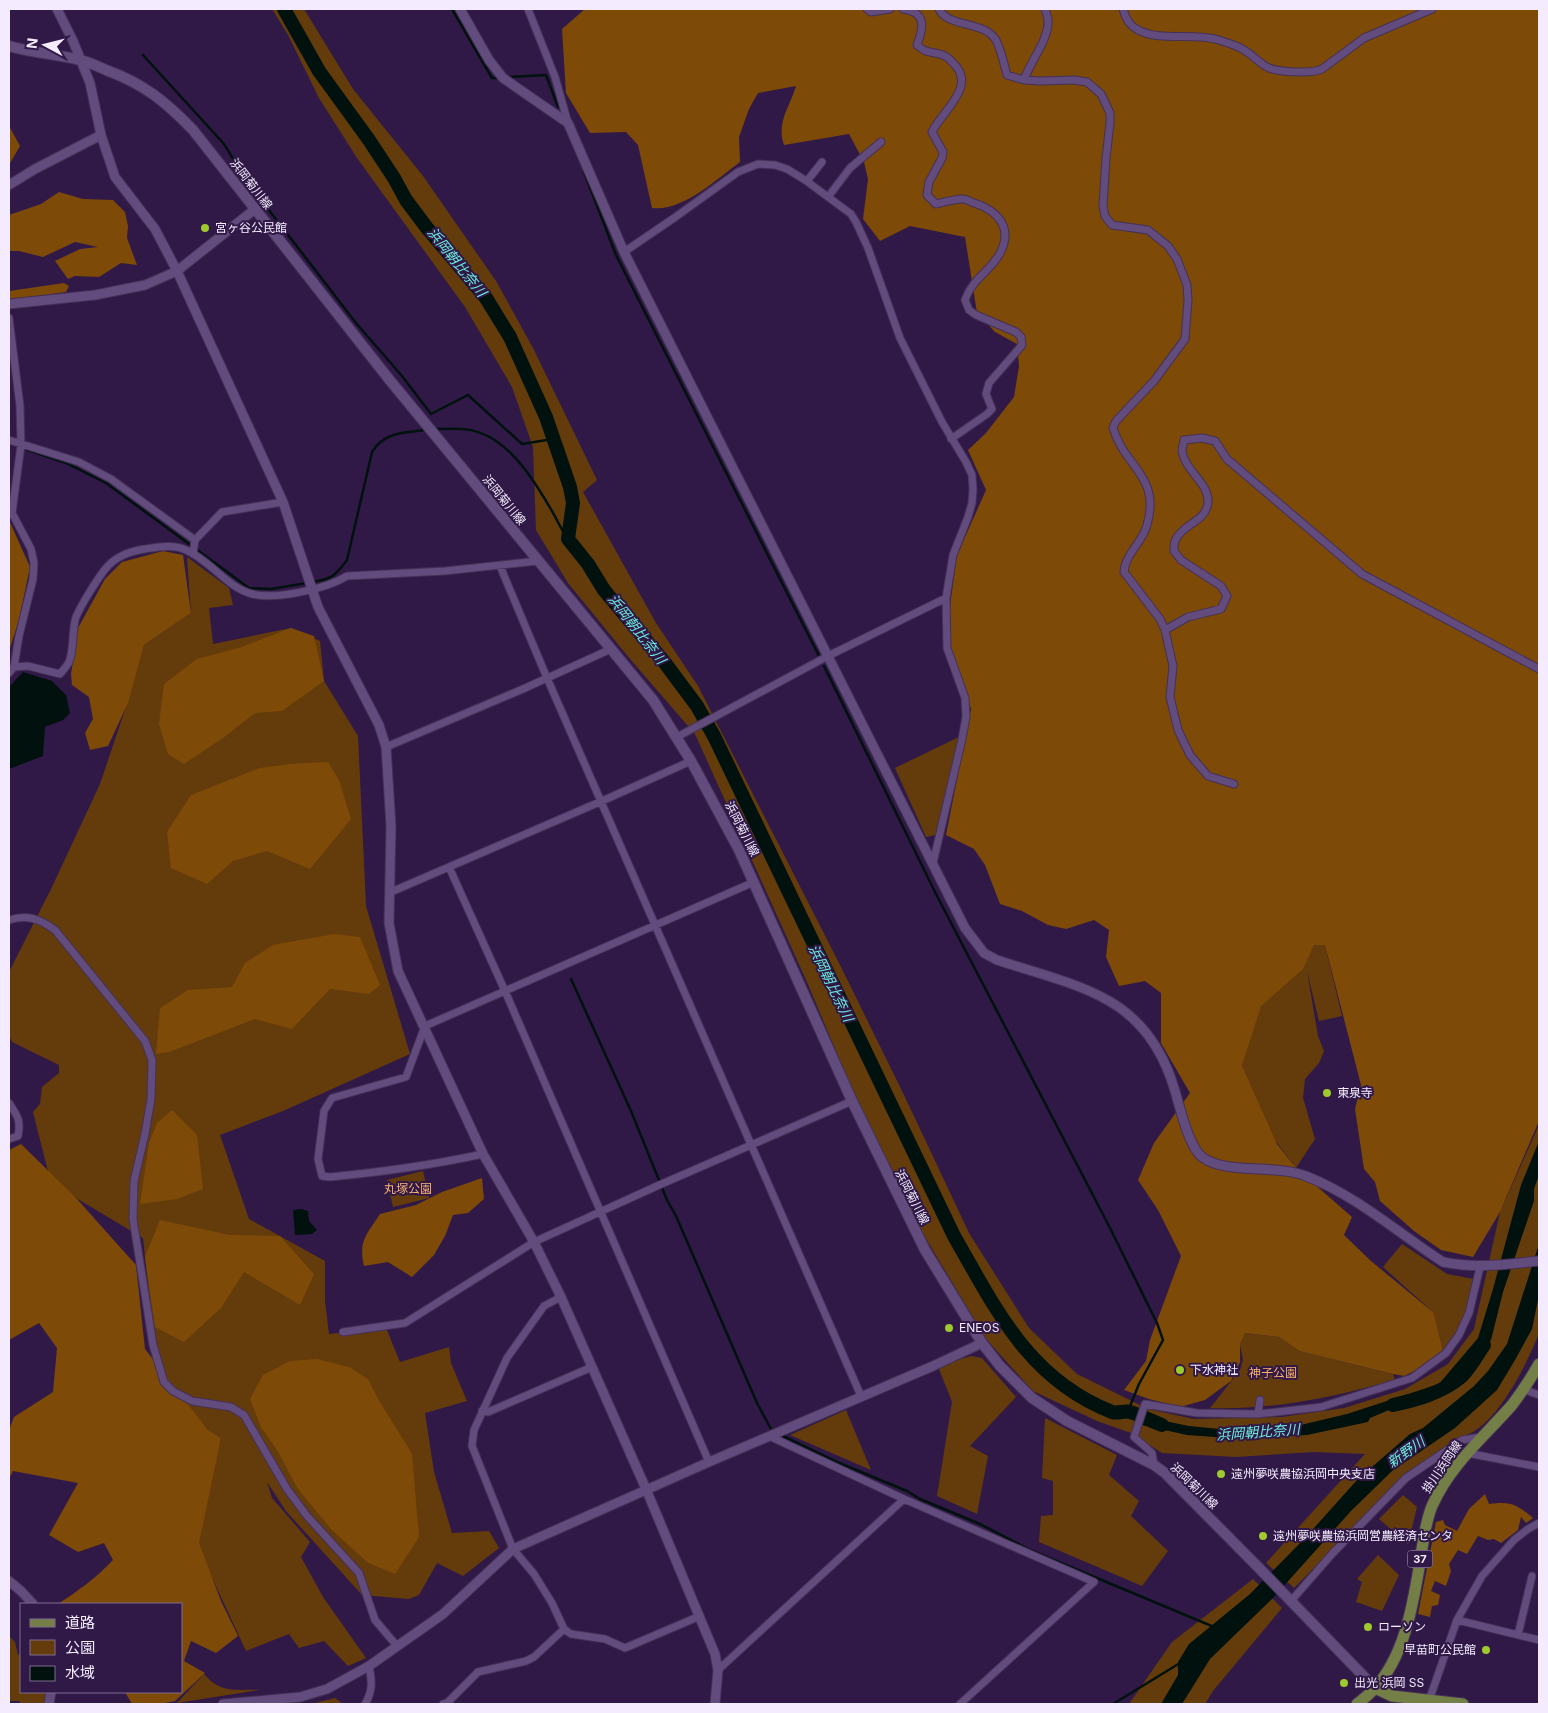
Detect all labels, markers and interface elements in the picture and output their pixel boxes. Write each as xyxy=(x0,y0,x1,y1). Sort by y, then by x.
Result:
north arrow xyxy=(20,20,70,70)
text: N xyxy=(23,37,41,50)
street label: 浜岡菊川線 xyxy=(227,155,276,212)
place label: 宮ヶ谷公民館 xyxy=(215,220,287,235)
marker: 宮ヶ谷公民館 xyxy=(199,222,211,234)
water label: 浜岡朝比奈川 xyxy=(424,224,492,301)
street label: 浜岡菊川線 xyxy=(480,472,529,528)
water label: 浜岡朝比奈川 xyxy=(605,590,671,669)
street label: 浜岡菊川線 xyxy=(722,799,763,859)
water label: 浜岡朝比奈川 xyxy=(805,941,858,1026)
place label: 東泉寺 xyxy=(1337,1085,1373,1100)
marker: 東泉寺 xyxy=(1321,1087,1333,1099)
street label: 浜岡菊川線 xyxy=(892,1167,933,1227)
park label: 丸塚公園 xyxy=(384,1181,432,1196)
place label: ENEOS xyxy=(959,1320,1000,1335)
marker: ENEOS xyxy=(943,1322,955,1334)
place label: 下水神社 xyxy=(1190,1362,1238,1377)
marker: 下水神社 xyxy=(1174,1364,1186,1376)
park label: 神子公園 xyxy=(1249,1365,1297,1380)
water label: 浜岡朝比奈川 xyxy=(1215,1420,1302,1443)
water label: 新野川 xyxy=(1384,1431,1429,1471)
street label: 掛川浜岡線 xyxy=(1419,1438,1465,1496)
street label: 浜岡菊川線 xyxy=(1168,1459,1221,1512)
place label: 遠州夢咲農協浜岡中央支店 xyxy=(1231,1466,1375,1481)
marker: 遠州夢咲農協浜岡中央支店 xyxy=(1215,1468,1227,1480)
place label: 遠州夢咲農協浜岡営農経済センタ xyxy=(1273,1528,1453,1543)
marker: 遠州夢咲農協浜岡営農経済センタ xyxy=(1257,1530,1269,1542)
road number: 37 xyxy=(1408,1550,1432,1568)
legend xyxy=(20,1603,182,1693)
text: 道路 xyxy=(65,1613,95,1632)
place label: ローソン xyxy=(1378,1619,1426,1634)
marker: ローソン xyxy=(1362,1621,1374,1633)
text: 公園 xyxy=(65,1638,95,1657)
place label: 早苗町公民館 xyxy=(1404,1642,1476,1657)
marker: 早苗町公民館 xyxy=(1480,1644,1492,1656)
text: 水域 xyxy=(65,1663,95,1682)
place label: 出光 浜岡 SS xyxy=(1354,1675,1424,1690)
marker: 出光 浜岡 SS xyxy=(1338,1677,1350,1689)

